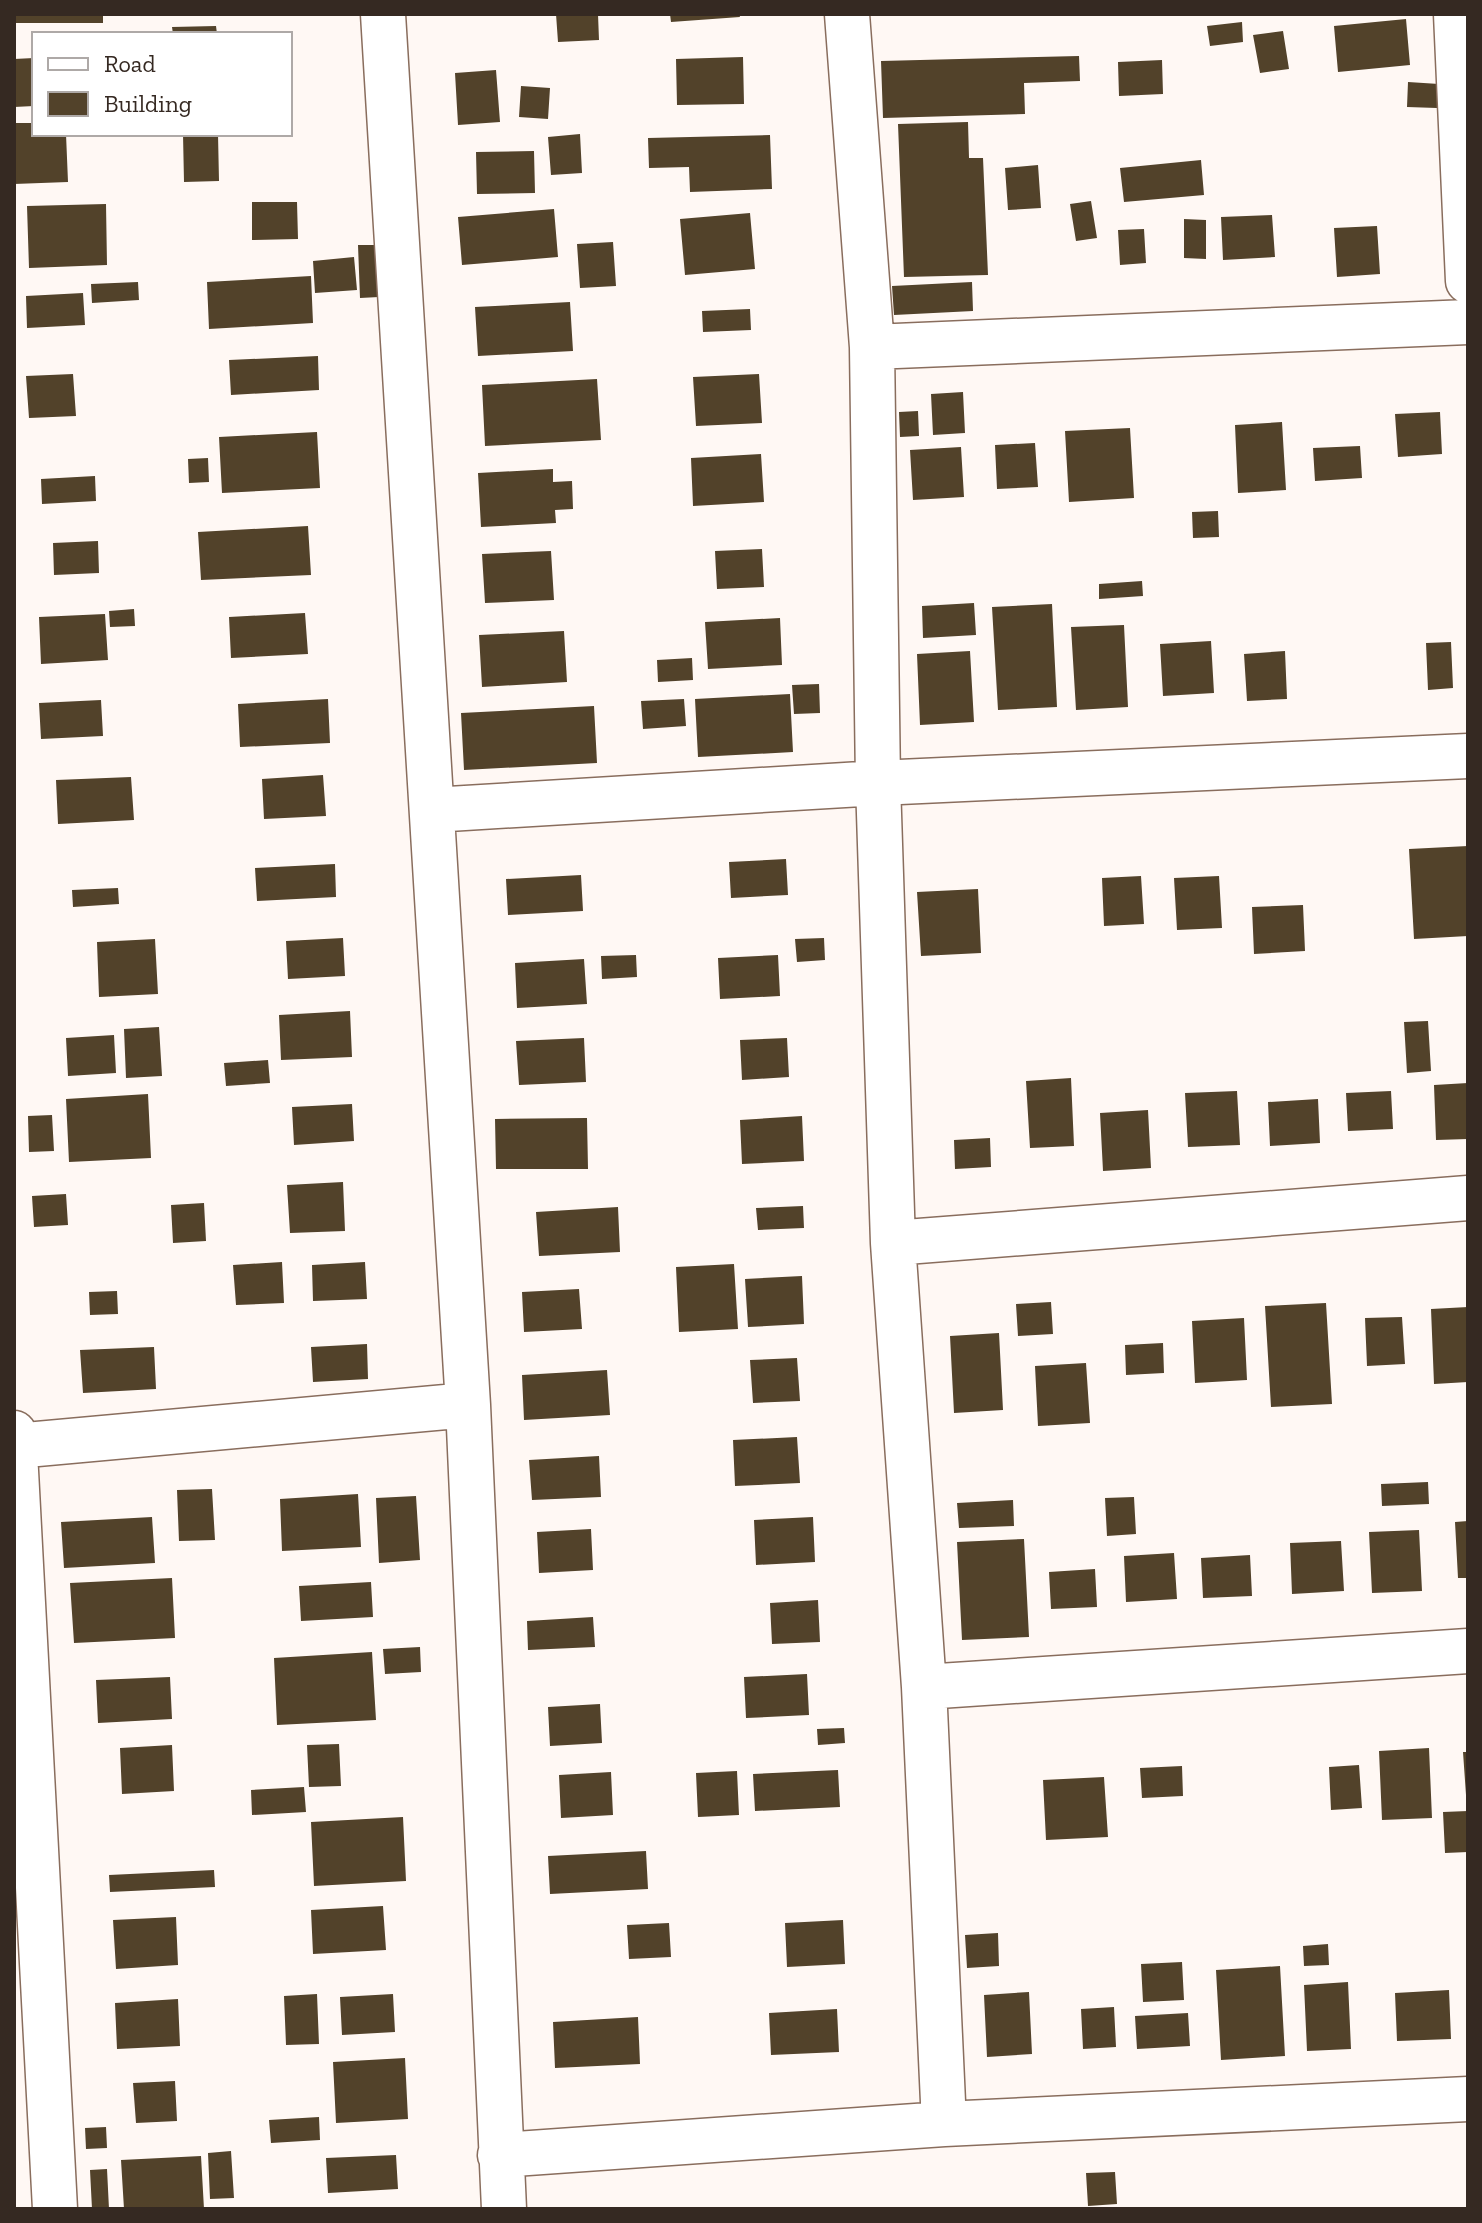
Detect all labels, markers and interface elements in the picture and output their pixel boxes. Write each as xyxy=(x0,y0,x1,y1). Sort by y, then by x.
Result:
legend xyxy=(32,32,292,136)
text: Road xyxy=(104,49,156,78)
text: Building xyxy=(104,89,192,118)

